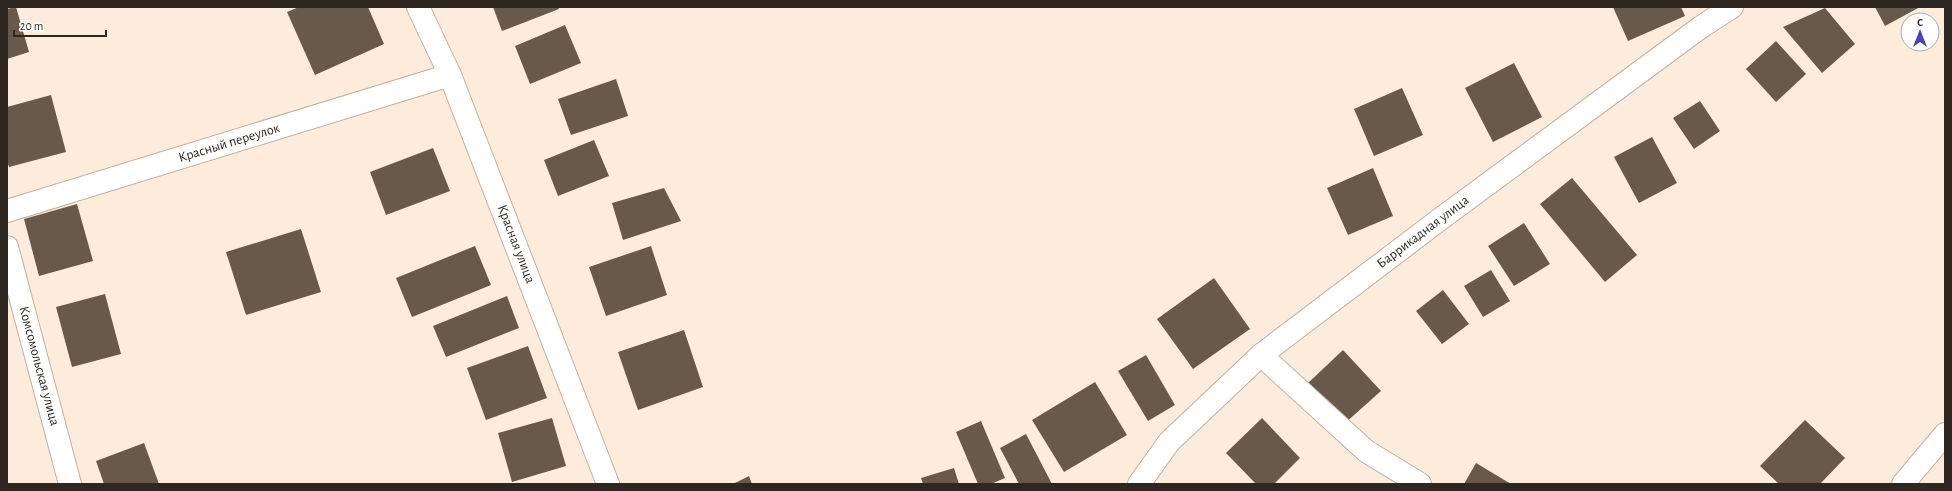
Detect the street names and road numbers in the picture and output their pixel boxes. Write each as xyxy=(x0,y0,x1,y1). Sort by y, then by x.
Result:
street label: Красный переулок xyxy=(177,121,282,165)
street label: Баррикадная улица xyxy=(1374,193,1472,271)
street label: Красная улица xyxy=(495,203,538,286)
street label: Комсомольская улица xyxy=(16,305,62,428)

